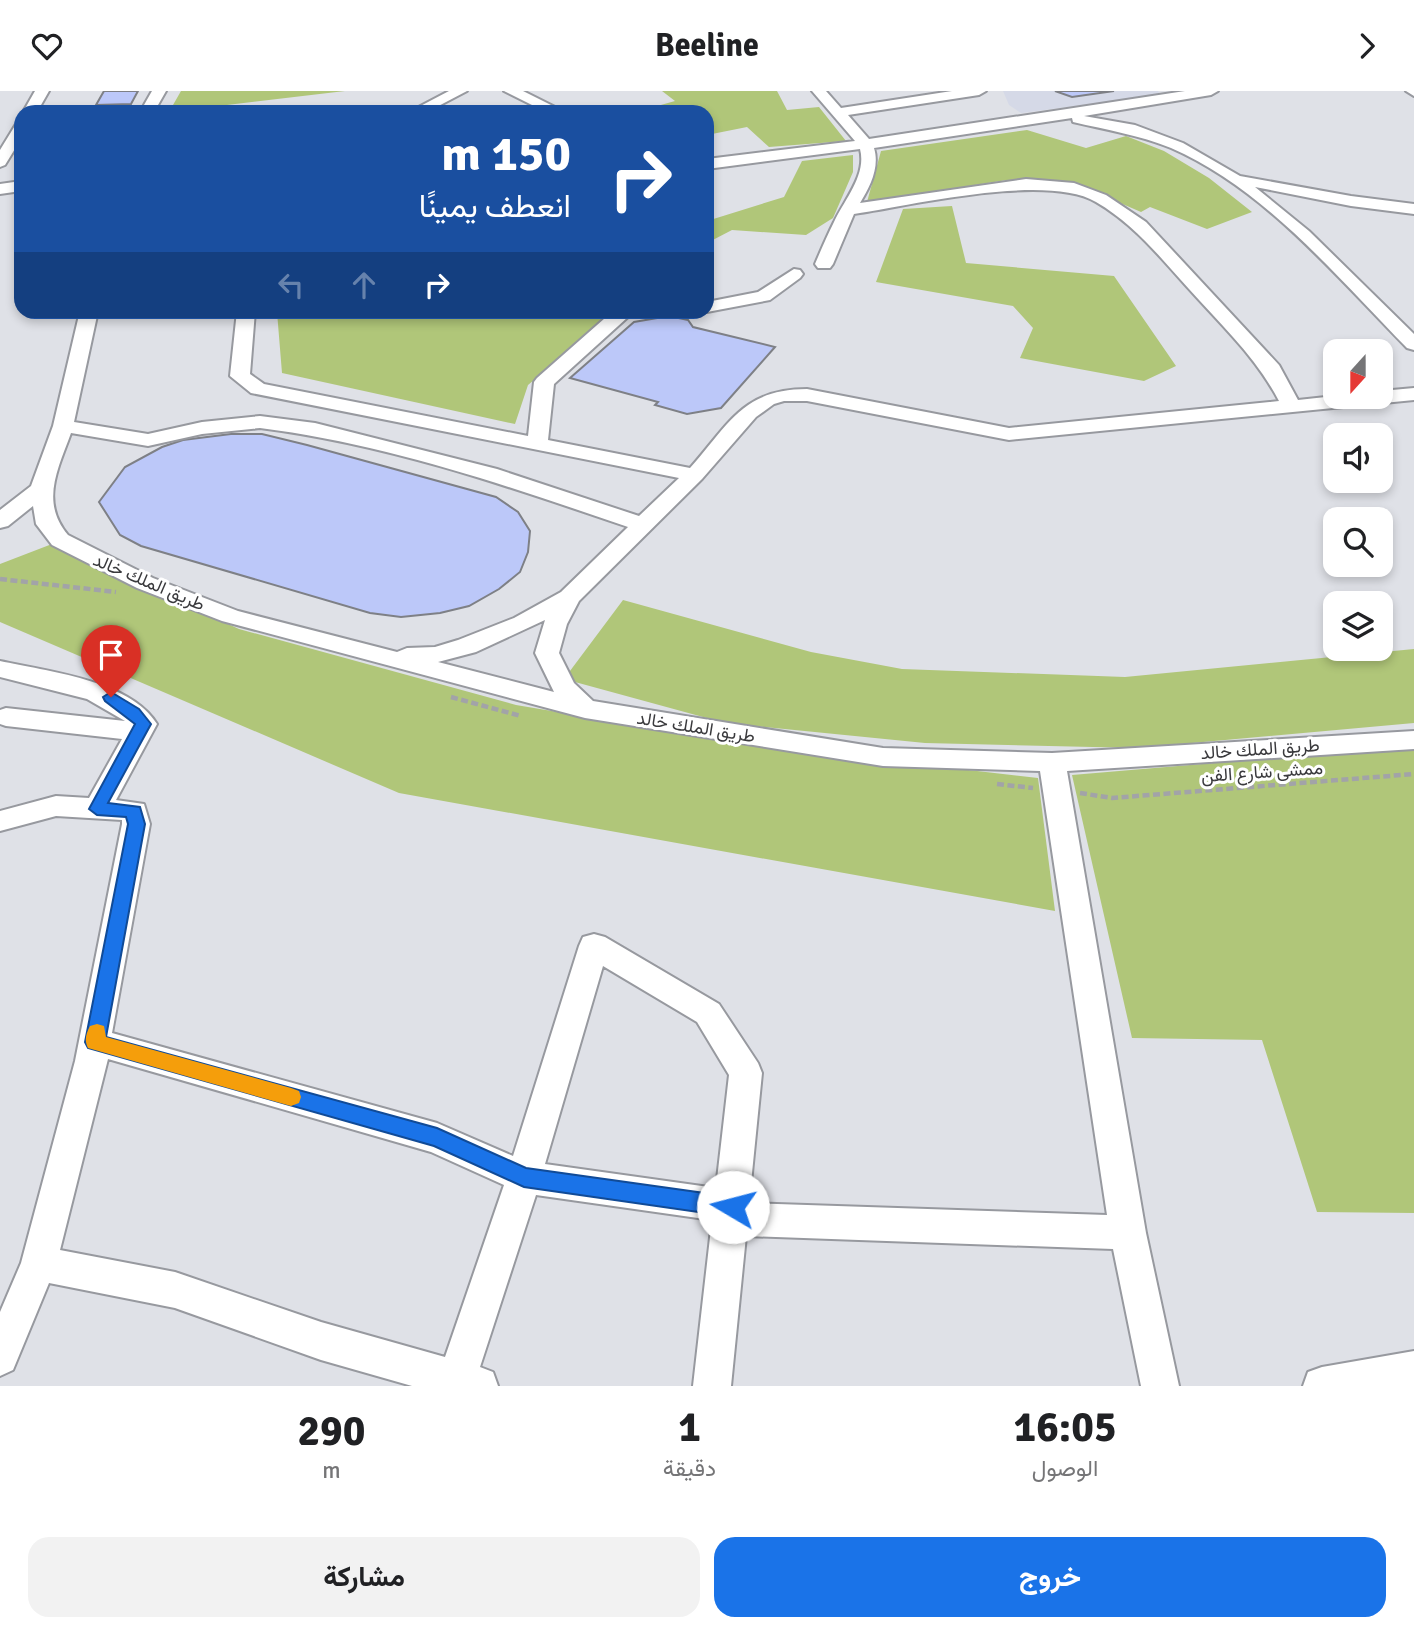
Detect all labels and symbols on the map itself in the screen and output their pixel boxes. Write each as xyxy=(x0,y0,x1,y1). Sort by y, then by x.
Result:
north arrow xyxy=(1323,339,1393,409)
street label: طريق الملك خالد xyxy=(90,549,208,615)
pin xyxy=(81,625,141,697)
street label: طريق الملك خالد xyxy=(635,707,757,747)
street label: طريق الملك خالد xyxy=(1200,734,1320,764)
street label: ممشى شارع الفن xyxy=(1200,757,1324,788)
position arrow xyxy=(696,1170,770,1244)

